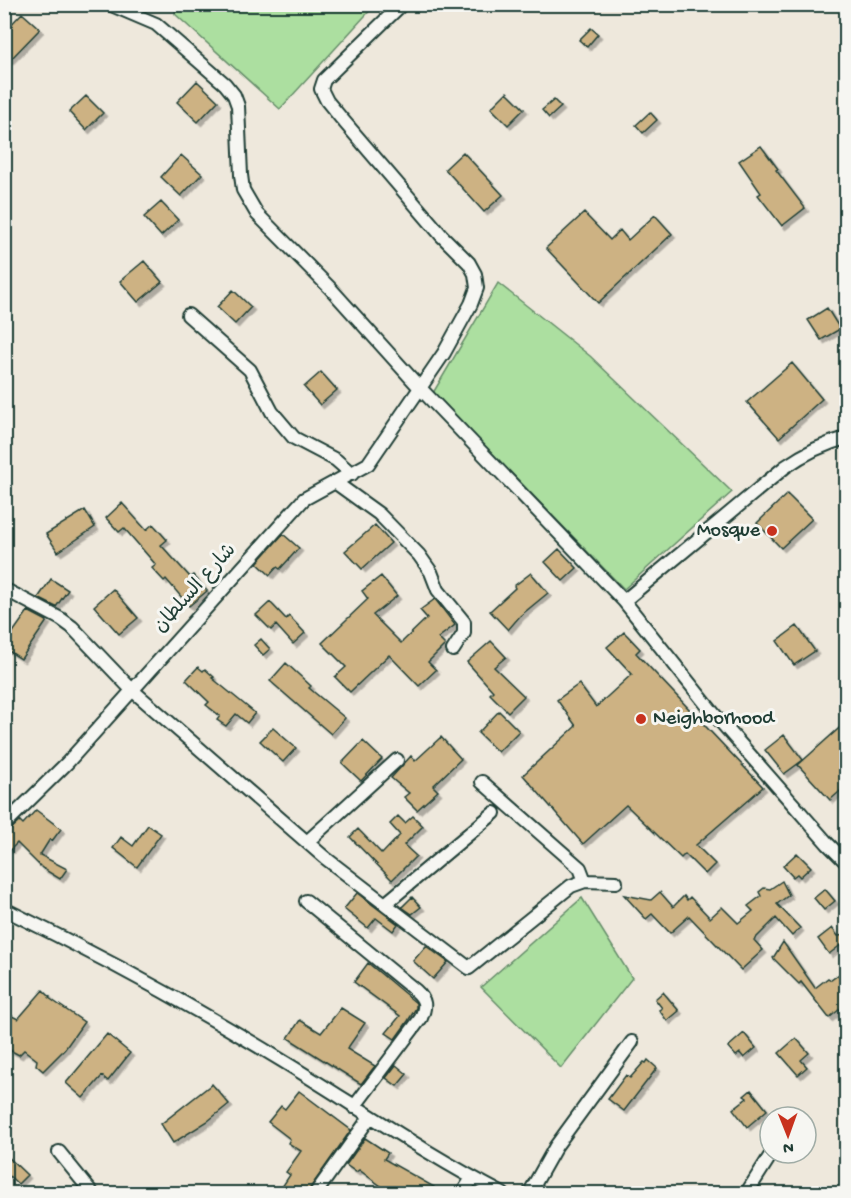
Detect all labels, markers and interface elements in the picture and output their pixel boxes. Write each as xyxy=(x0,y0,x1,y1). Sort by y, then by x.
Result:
place label: Mosque xyxy=(697,520,761,543)
marker: Mosque xyxy=(765,524,779,538)
street label: شارع السلطان xyxy=(149,539,242,638)
place label: Neighborhood xyxy=(653,708,776,731)
marker: Neighborhood xyxy=(634,712,648,726)
north arrow xyxy=(758,1105,818,1165)
text: N xyxy=(782,1137,794,1156)

